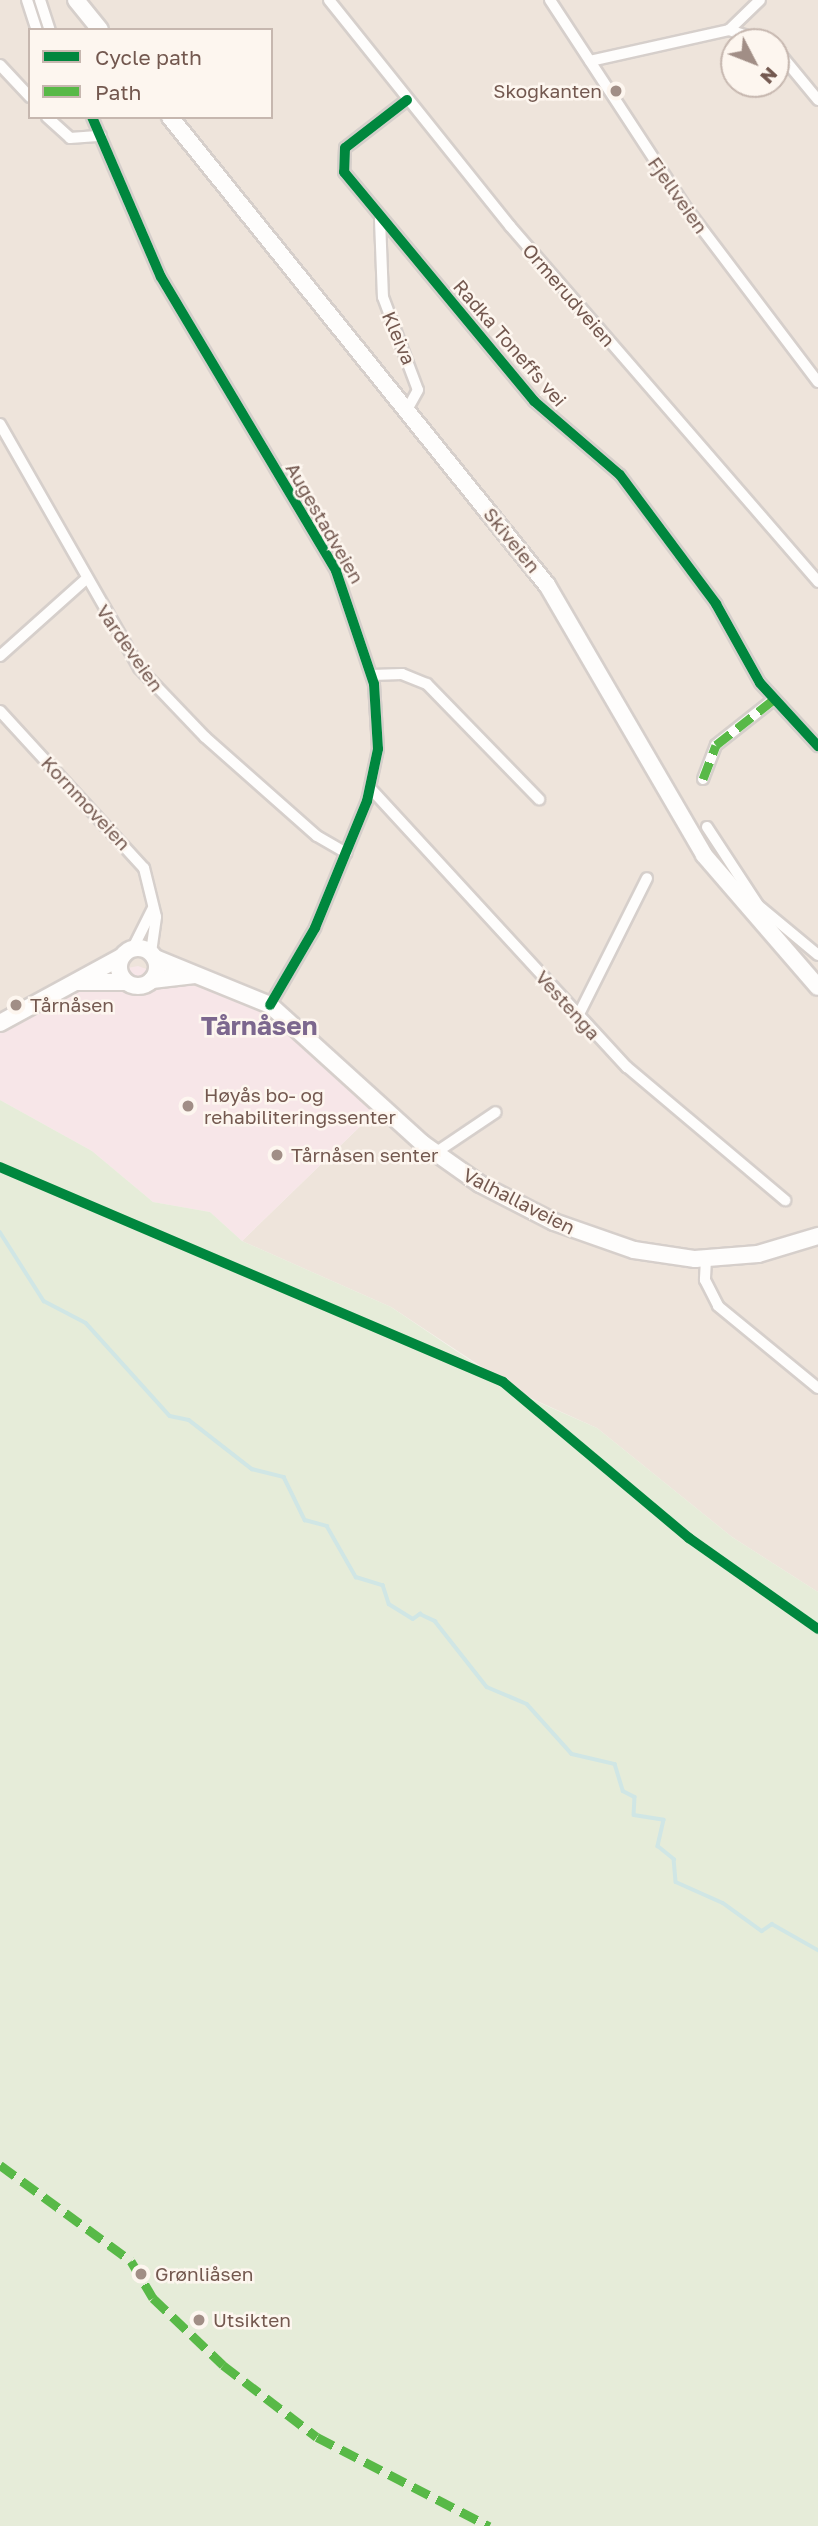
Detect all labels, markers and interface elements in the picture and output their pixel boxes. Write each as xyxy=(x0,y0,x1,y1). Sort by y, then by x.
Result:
legend xyxy=(28,28,273,119)
north arrow xyxy=(720,28,790,98)
text: Cycle path xyxy=(95,44,202,70)
text: N xyxy=(756,63,783,89)
text: Path xyxy=(95,79,142,105)
place label: Skogkanten xyxy=(493,80,602,102)
marker: Skogkanten xyxy=(608,83,624,99)
street label: Fjellveien xyxy=(643,152,713,238)
street label: Ormerudveien xyxy=(518,239,620,351)
street label: Radka Toneffs vei xyxy=(449,275,571,411)
street label: Kleiva xyxy=(378,308,420,368)
street label: Augestadveien xyxy=(281,459,369,587)
street label: Skiveien xyxy=(479,503,545,577)
street label: Vardeveien xyxy=(92,600,168,696)
street label: Kornmoveien xyxy=(37,751,135,855)
street label: Vestenga xyxy=(531,966,605,1044)
place label: Tårnåsen xyxy=(30,994,114,1016)
marker: Tårnåsen xyxy=(8,997,24,1013)
district label: Tårnåsen xyxy=(201,1010,317,1042)
place label: Høyås bo- og rehabiliteringssenter xyxy=(204,1084,396,1128)
marker: Høyås bo- og rehabiliteringssenter xyxy=(178,1096,198,1116)
place label: Tårnåsen senter xyxy=(291,1144,438,1166)
marker: Tårnåsen senter xyxy=(269,1147,285,1163)
street label: Valhallaveien xyxy=(459,1163,579,1239)
place label: Grønliåsen xyxy=(155,2263,253,2285)
marker: Grønliåsen xyxy=(133,2266,149,2282)
place label: Utsikten xyxy=(213,2309,291,2331)
marker: Utsikten xyxy=(191,2312,207,2328)

